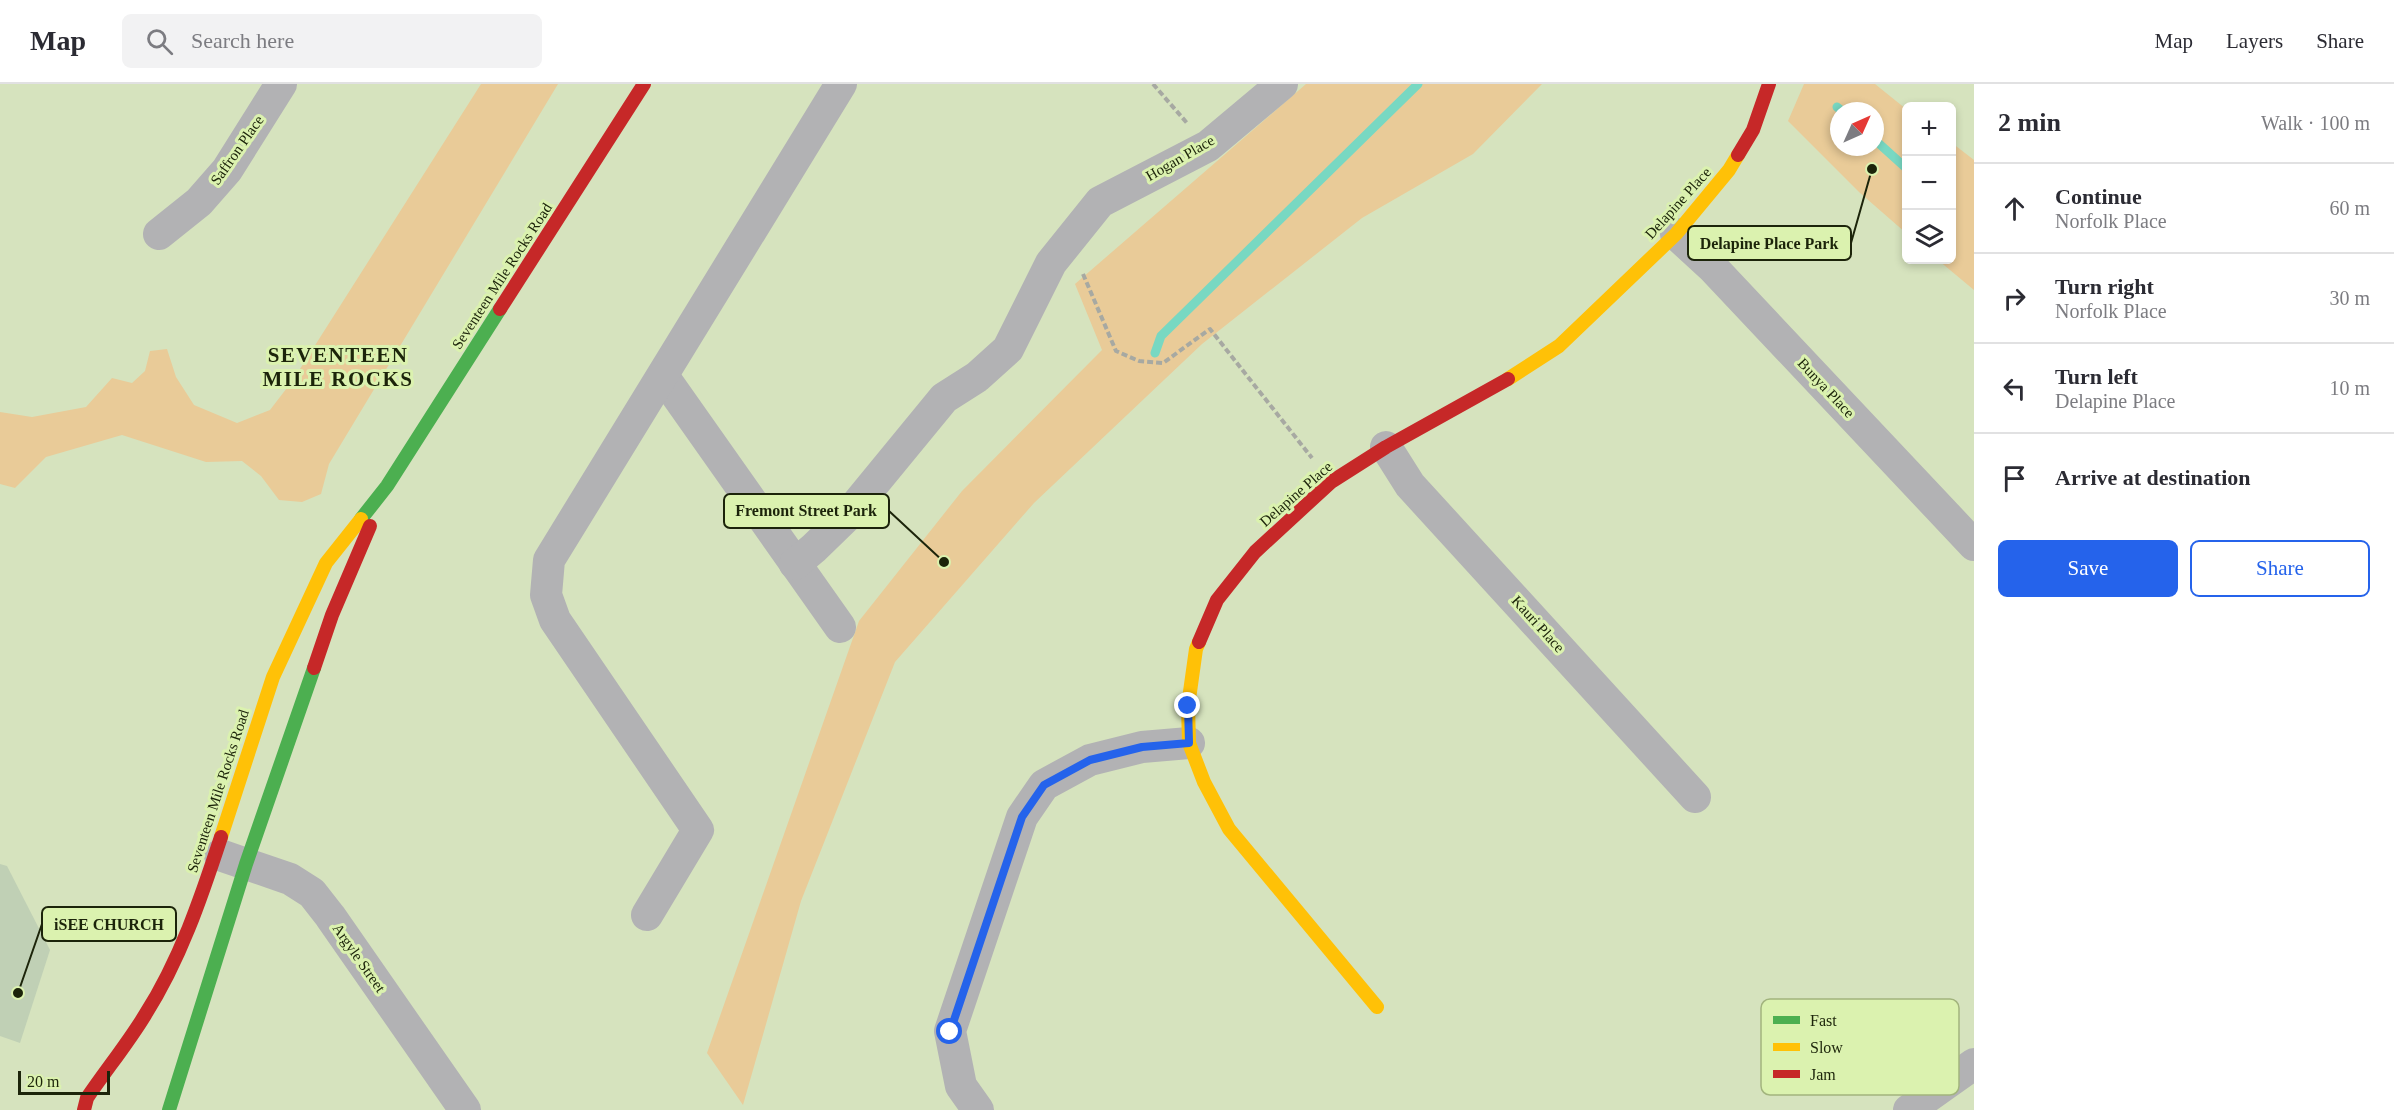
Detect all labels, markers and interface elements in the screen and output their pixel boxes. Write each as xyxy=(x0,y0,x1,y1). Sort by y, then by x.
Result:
search box xyxy=(122,14,542,68)
text: Map xyxy=(30,25,86,56)
icon: search xyxy=(143,25,176,58)
text: Search here xyxy=(191,28,294,53)
text: Map xyxy=(2155,29,2193,53)
text: Layers xyxy=(2226,29,2283,53)
text: Share xyxy=(2316,29,2364,53)
north arrow xyxy=(1830,102,1884,156)
map controls xyxy=(1902,102,1956,264)
button: + xyxy=(1902,102,1956,156)
text: 2 min xyxy=(1998,108,2061,137)
street label: Saffron Place xyxy=(207,112,267,188)
text: Walk · 100 m xyxy=(2261,112,2370,134)
street label: Hogan Place xyxy=(1143,132,1217,184)
button: − xyxy=(1902,156,1956,210)
street label: Delapine Place xyxy=(1642,164,1714,242)
text: Continue xyxy=(2055,184,2142,209)
icon: ahead xyxy=(1998,192,2031,225)
text: 60 m xyxy=(2329,197,2370,219)
street label: Seventeen Mile Rocks Road xyxy=(449,200,555,352)
button: layers xyxy=(1902,210,1956,264)
text: Norfolk Place xyxy=(2055,210,2167,232)
callout: Delapine Place Park xyxy=(1688,226,1851,260)
text: Delapine Place Park xyxy=(1700,235,1838,253)
text: Turn right xyxy=(2055,274,2154,299)
icon: right xyxy=(1998,282,2031,315)
text: 30 m xyxy=(2329,287,2370,309)
text: Norfolk Place xyxy=(2055,300,2167,322)
district label: SEVENTEEN MILE ROCKS xyxy=(263,343,413,391)
street label: Bunya Place xyxy=(1794,355,1858,421)
text: Turn left xyxy=(2055,364,2138,389)
icon: left xyxy=(1998,372,2031,405)
text: 10 m xyxy=(2329,377,2370,399)
text: Delapine Place xyxy=(2055,390,2176,412)
street label: Delapine Place xyxy=(1257,458,1336,530)
icon: arrive xyxy=(1998,462,2031,495)
text: Arrive at destination xyxy=(2055,465,2251,490)
callout: Fremont Street Park xyxy=(724,494,889,528)
text: Fremont Street Park xyxy=(735,502,877,519)
button: Save xyxy=(1998,540,2178,597)
button: Share xyxy=(2190,540,2370,597)
street label: Kauri Place xyxy=(1509,592,1568,656)
route end xyxy=(1174,692,1200,718)
street label: Seventeen Mile Rocks Road xyxy=(184,707,252,874)
callout: iSEE CHURCH xyxy=(42,907,176,941)
text: iSEE CHURCH xyxy=(54,916,164,933)
street label: Argyle Street xyxy=(329,921,389,996)
legend xyxy=(1761,999,1959,1095)
text: Fast xyxy=(1810,1012,1837,1029)
route start xyxy=(936,1018,962,1044)
text: Slow xyxy=(1810,1039,1843,1056)
text: Jam xyxy=(1810,1066,1836,1083)
scale bar xyxy=(18,1068,110,1096)
text: 20 m xyxy=(27,1073,59,1090)

